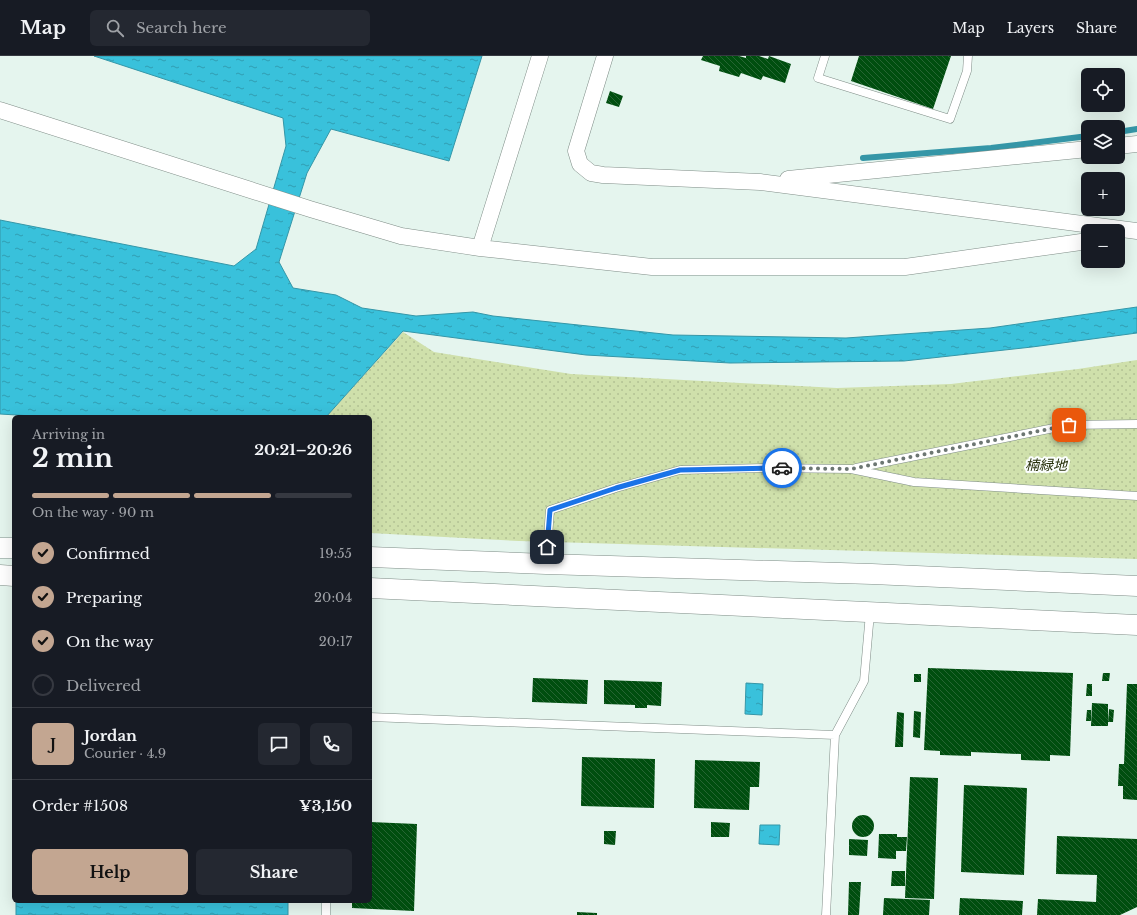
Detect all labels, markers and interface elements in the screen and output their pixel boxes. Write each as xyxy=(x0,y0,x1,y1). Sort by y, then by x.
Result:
search box xyxy=(90,10,370,46)
text: Map xyxy=(20,16,66,39)
icon: search xyxy=(104,17,126,39)
text: Search here xyxy=(136,18,227,37)
text: Map xyxy=(952,19,985,37)
text: Layers xyxy=(1007,19,1054,37)
text: Share xyxy=(1076,19,1117,37)
map controls xyxy=(1081,68,1125,268)
button: locate xyxy=(1081,68,1125,112)
button: layers xyxy=(1081,120,1125,164)
button: + xyxy=(1081,172,1125,216)
button: − xyxy=(1081,224,1125,268)
pin xyxy=(1052,408,1086,442)
icon: bag xyxy=(1058,414,1080,436)
text: Arriving in xyxy=(32,426,105,443)
text: 20:21–20:26 xyxy=(254,440,352,459)
text: 2 min xyxy=(32,442,113,474)
courier xyxy=(762,448,802,488)
park label: 楠緑地 xyxy=(1025,456,1069,474)
icon: car xyxy=(771,457,793,479)
text: On the way · 90 m xyxy=(32,504,154,521)
pin xyxy=(530,530,564,564)
icon: home xyxy=(536,536,558,558)
icon: check xyxy=(32,542,54,564)
text: Confirmed xyxy=(66,544,150,563)
text: 19:55 xyxy=(319,545,352,562)
icon: check xyxy=(32,586,54,608)
text: Preparing xyxy=(66,588,142,607)
text: 20:04 xyxy=(314,589,352,606)
icon: check xyxy=(32,630,54,652)
text: On the way xyxy=(66,632,154,651)
text: 20:17 xyxy=(319,633,352,650)
text: Delivered xyxy=(66,676,141,695)
button: chat xyxy=(258,723,300,765)
button: phone xyxy=(310,723,352,765)
text: Jordan xyxy=(84,726,137,745)
text: J xyxy=(50,734,56,753)
text: Courier · 4.9 xyxy=(84,745,166,762)
text: Order #1508 xyxy=(32,796,128,815)
text: ¥3,150 xyxy=(299,796,352,815)
button: Help xyxy=(32,849,188,895)
button: Share xyxy=(196,849,352,895)

